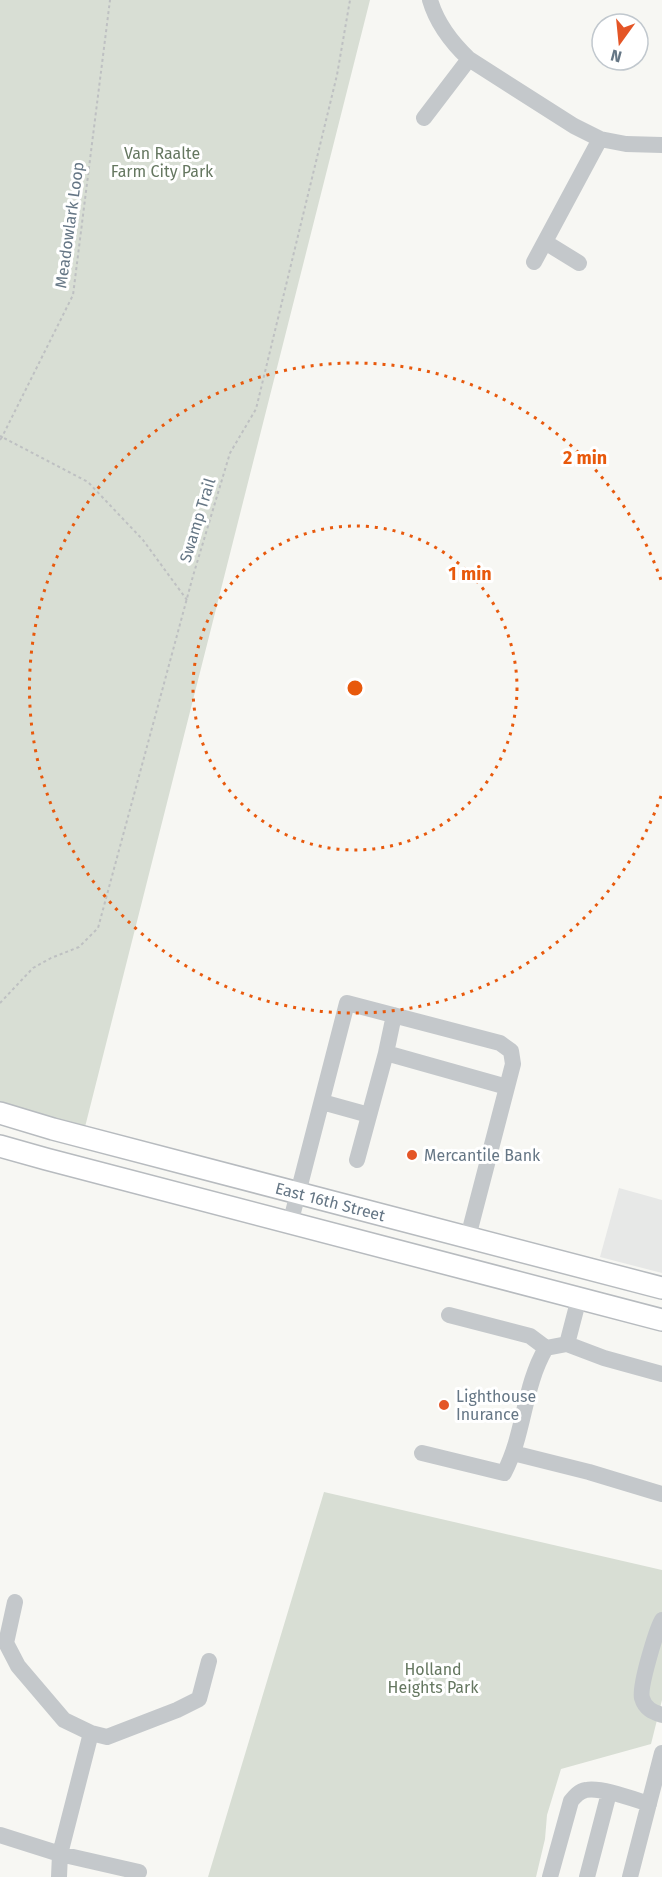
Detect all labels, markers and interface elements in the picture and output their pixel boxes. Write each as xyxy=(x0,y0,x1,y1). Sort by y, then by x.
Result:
north arrow xyxy=(590,12,650,72)
text: N xyxy=(609,45,624,67)
park label: Van Raalte Farm City Park xyxy=(111,144,214,181)
street label: Meadowlark Loop xyxy=(51,160,88,290)
text: 2 min xyxy=(563,447,607,469)
street label: Swamp Trail xyxy=(176,475,219,565)
text: 1 min xyxy=(448,563,492,585)
centre of rings xyxy=(345,678,365,698)
place label: Mercantile Bank xyxy=(424,1146,541,1165)
marker: Mercantile Bank xyxy=(405,1148,419,1162)
street label: East 16th Street xyxy=(273,1178,387,1225)
place label: Lighthouse Inurance xyxy=(456,1387,536,1424)
marker: Lighthouse Inurance xyxy=(437,1398,451,1412)
park label: Holland Heights Park xyxy=(388,1660,479,1697)

